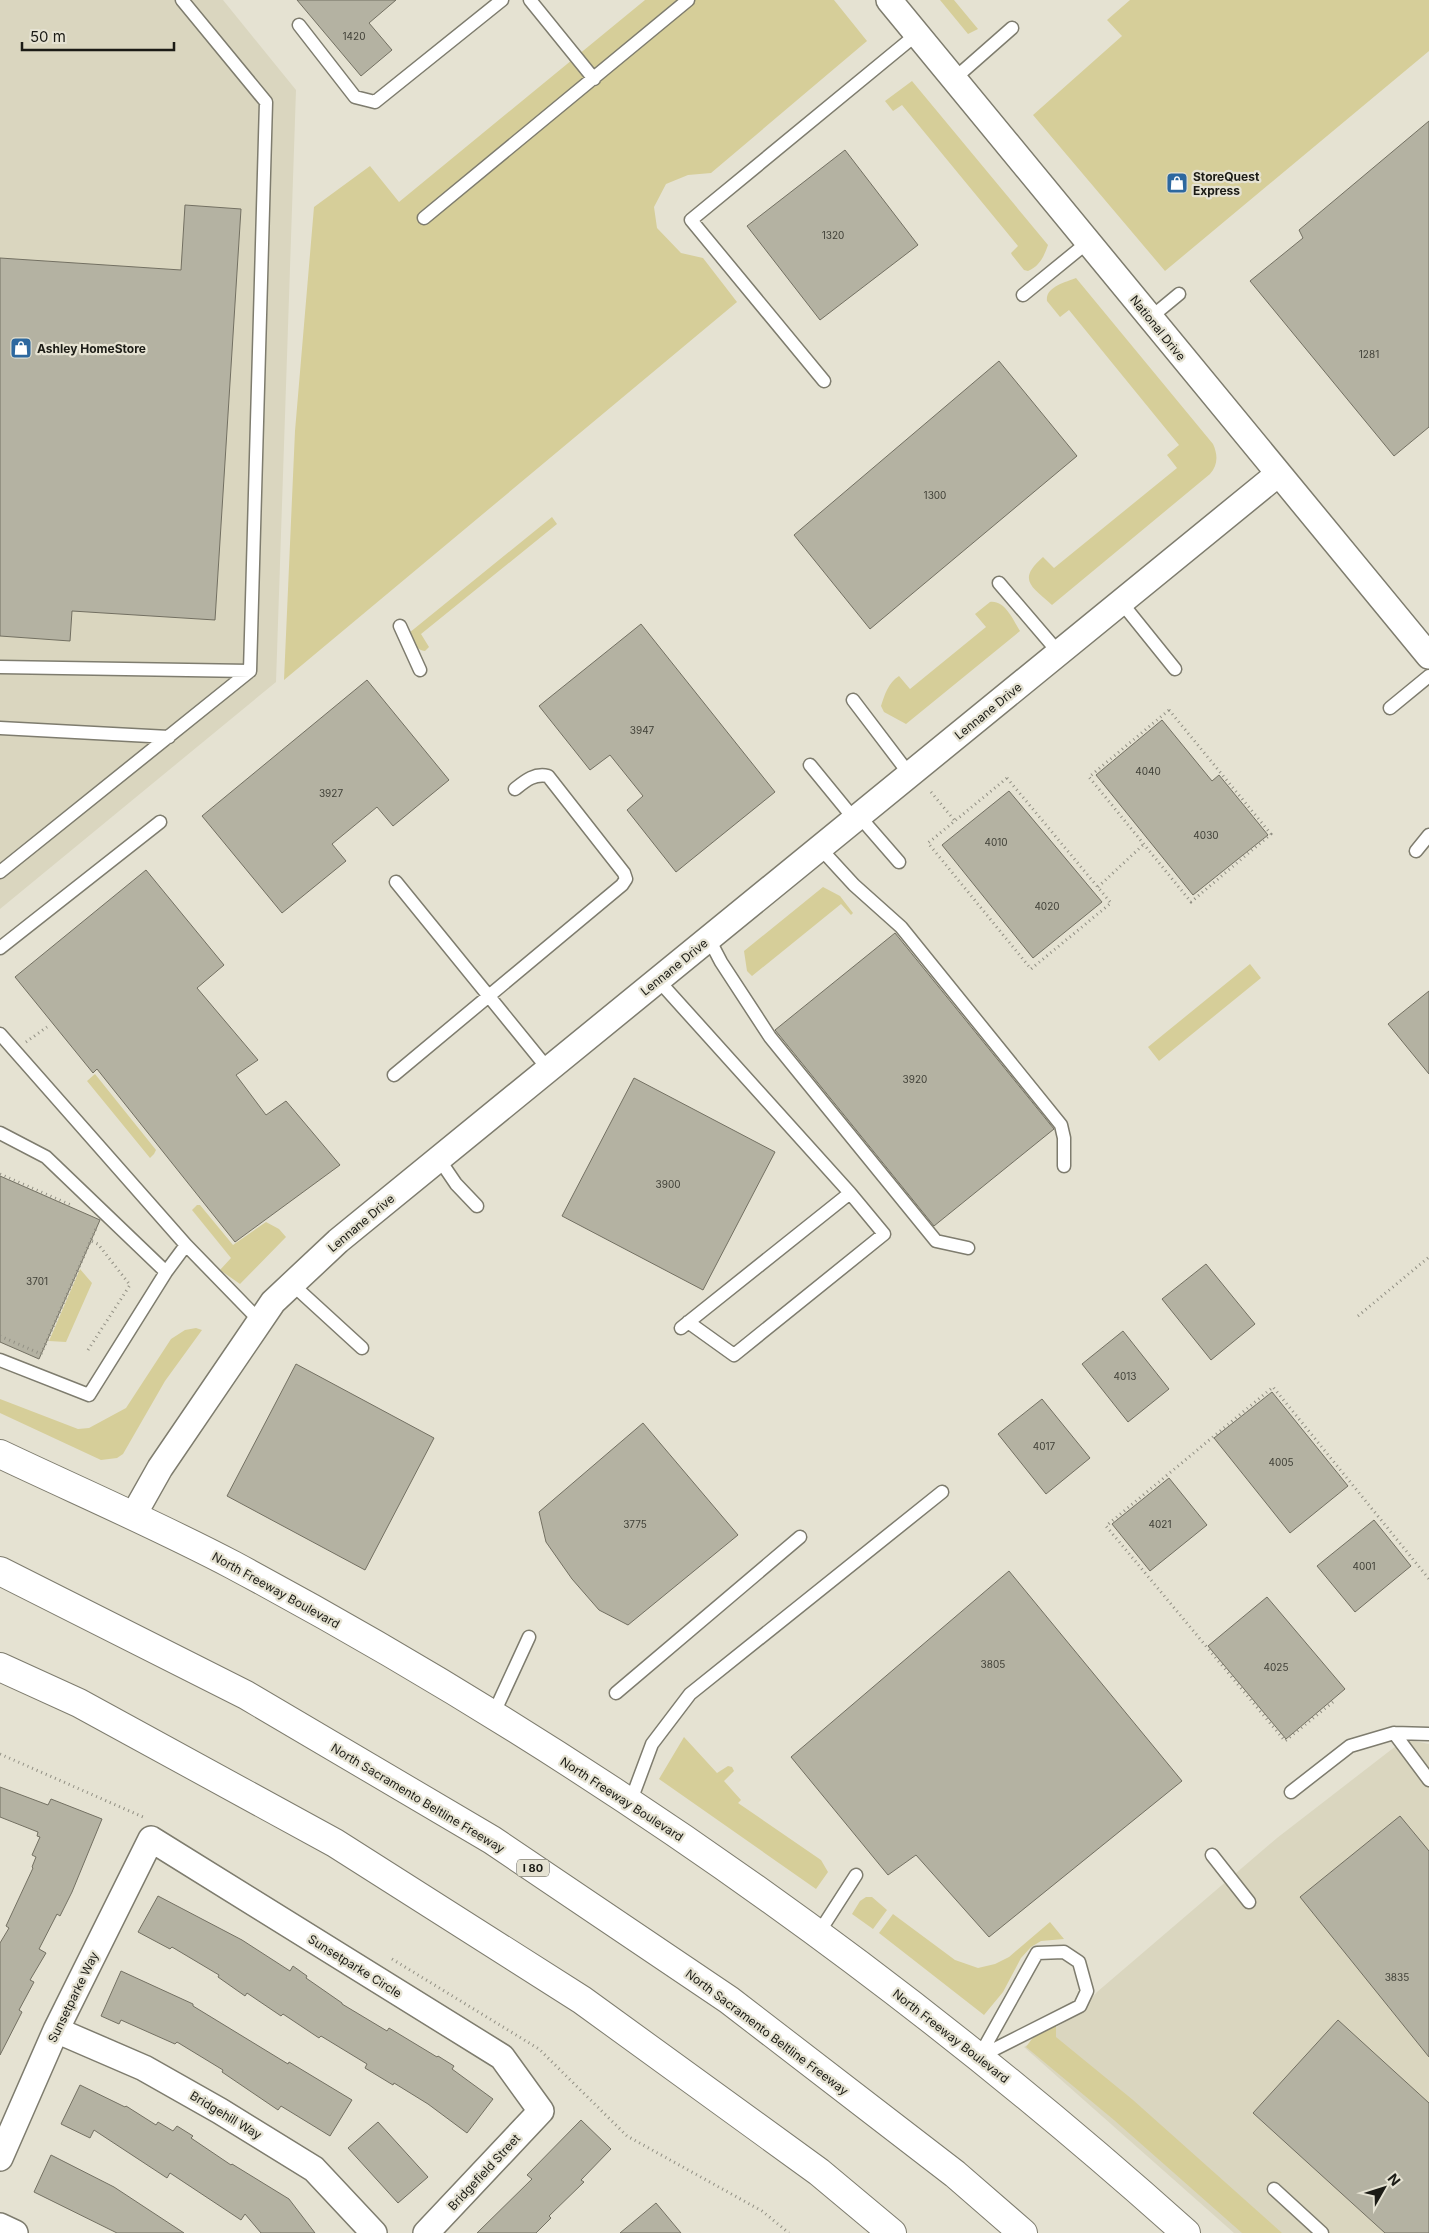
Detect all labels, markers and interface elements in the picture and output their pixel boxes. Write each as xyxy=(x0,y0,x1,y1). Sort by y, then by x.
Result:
scale bar xyxy=(22,20,175,52)
text: 50 m xyxy=(30,27,66,46)
house number: 1420 xyxy=(343,30,365,42)
place label: StoreQuest Express xyxy=(1193,169,1260,198)
shop icon: StoreQuest Express xyxy=(1165,171,1189,195)
house number: 1320 xyxy=(822,229,844,241)
street label: National Drive xyxy=(1127,292,1189,364)
shop icon: Ashley HomeStore xyxy=(9,336,33,360)
place label: Ashley HomeStore xyxy=(37,341,146,356)
house number: 1281 xyxy=(1359,348,1379,360)
house number: 1300 xyxy=(924,489,946,501)
street label: Lennane Drive xyxy=(951,679,1025,743)
house number: 3947 xyxy=(630,724,655,736)
house number: 4040 xyxy=(1135,765,1161,777)
house number: 3927 xyxy=(319,787,343,799)
house number: 4030 xyxy=(1193,829,1219,841)
house number: 4010 xyxy=(984,836,1008,848)
house number: 4020 xyxy=(1034,900,1060,912)
street label: Lennane Drive xyxy=(637,935,711,999)
house number: 3920 xyxy=(903,1073,927,1085)
house number: 3900 xyxy=(656,1178,681,1190)
street label: Lennane Drive xyxy=(325,1191,397,1255)
house number: 3701 xyxy=(26,1275,48,1287)
house number: 4013 xyxy=(1113,1370,1137,1382)
house number: 4017 xyxy=(1033,1440,1056,1452)
house number: 4005 xyxy=(1268,1456,1294,1468)
house number: 3775 xyxy=(623,1518,647,1530)
house number: 4021 xyxy=(1149,1518,1171,1530)
street label: North Freeway Boulevard xyxy=(210,1549,342,1631)
house number: 4001 xyxy=(1352,1560,1376,1572)
house number: 3805 xyxy=(981,1658,1005,1670)
house number: 4025 xyxy=(1264,1661,1288,1673)
street label: North Sacramento Beltline Freeway xyxy=(328,1740,508,1856)
street label: North Freeway Boulevard xyxy=(558,1754,686,1844)
road number: I 80 xyxy=(517,1860,549,1876)
street label: Sunsetparke Circle xyxy=(305,1931,405,2001)
street label: Sunsetparke Way xyxy=(45,1949,102,2045)
street label: North Sacramento Beltline Freeway xyxy=(683,1966,852,2098)
house number: 3835 xyxy=(1385,1971,1409,1983)
street label: North Freeway Boulevard xyxy=(890,1986,1012,2086)
street label: Bridgehill Way xyxy=(187,2088,265,2142)
street label: Bridgefield Street xyxy=(445,2131,523,2213)
north arrow xyxy=(1359,2163,1409,2213)
text: N xyxy=(1385,2170,1404,2189)

